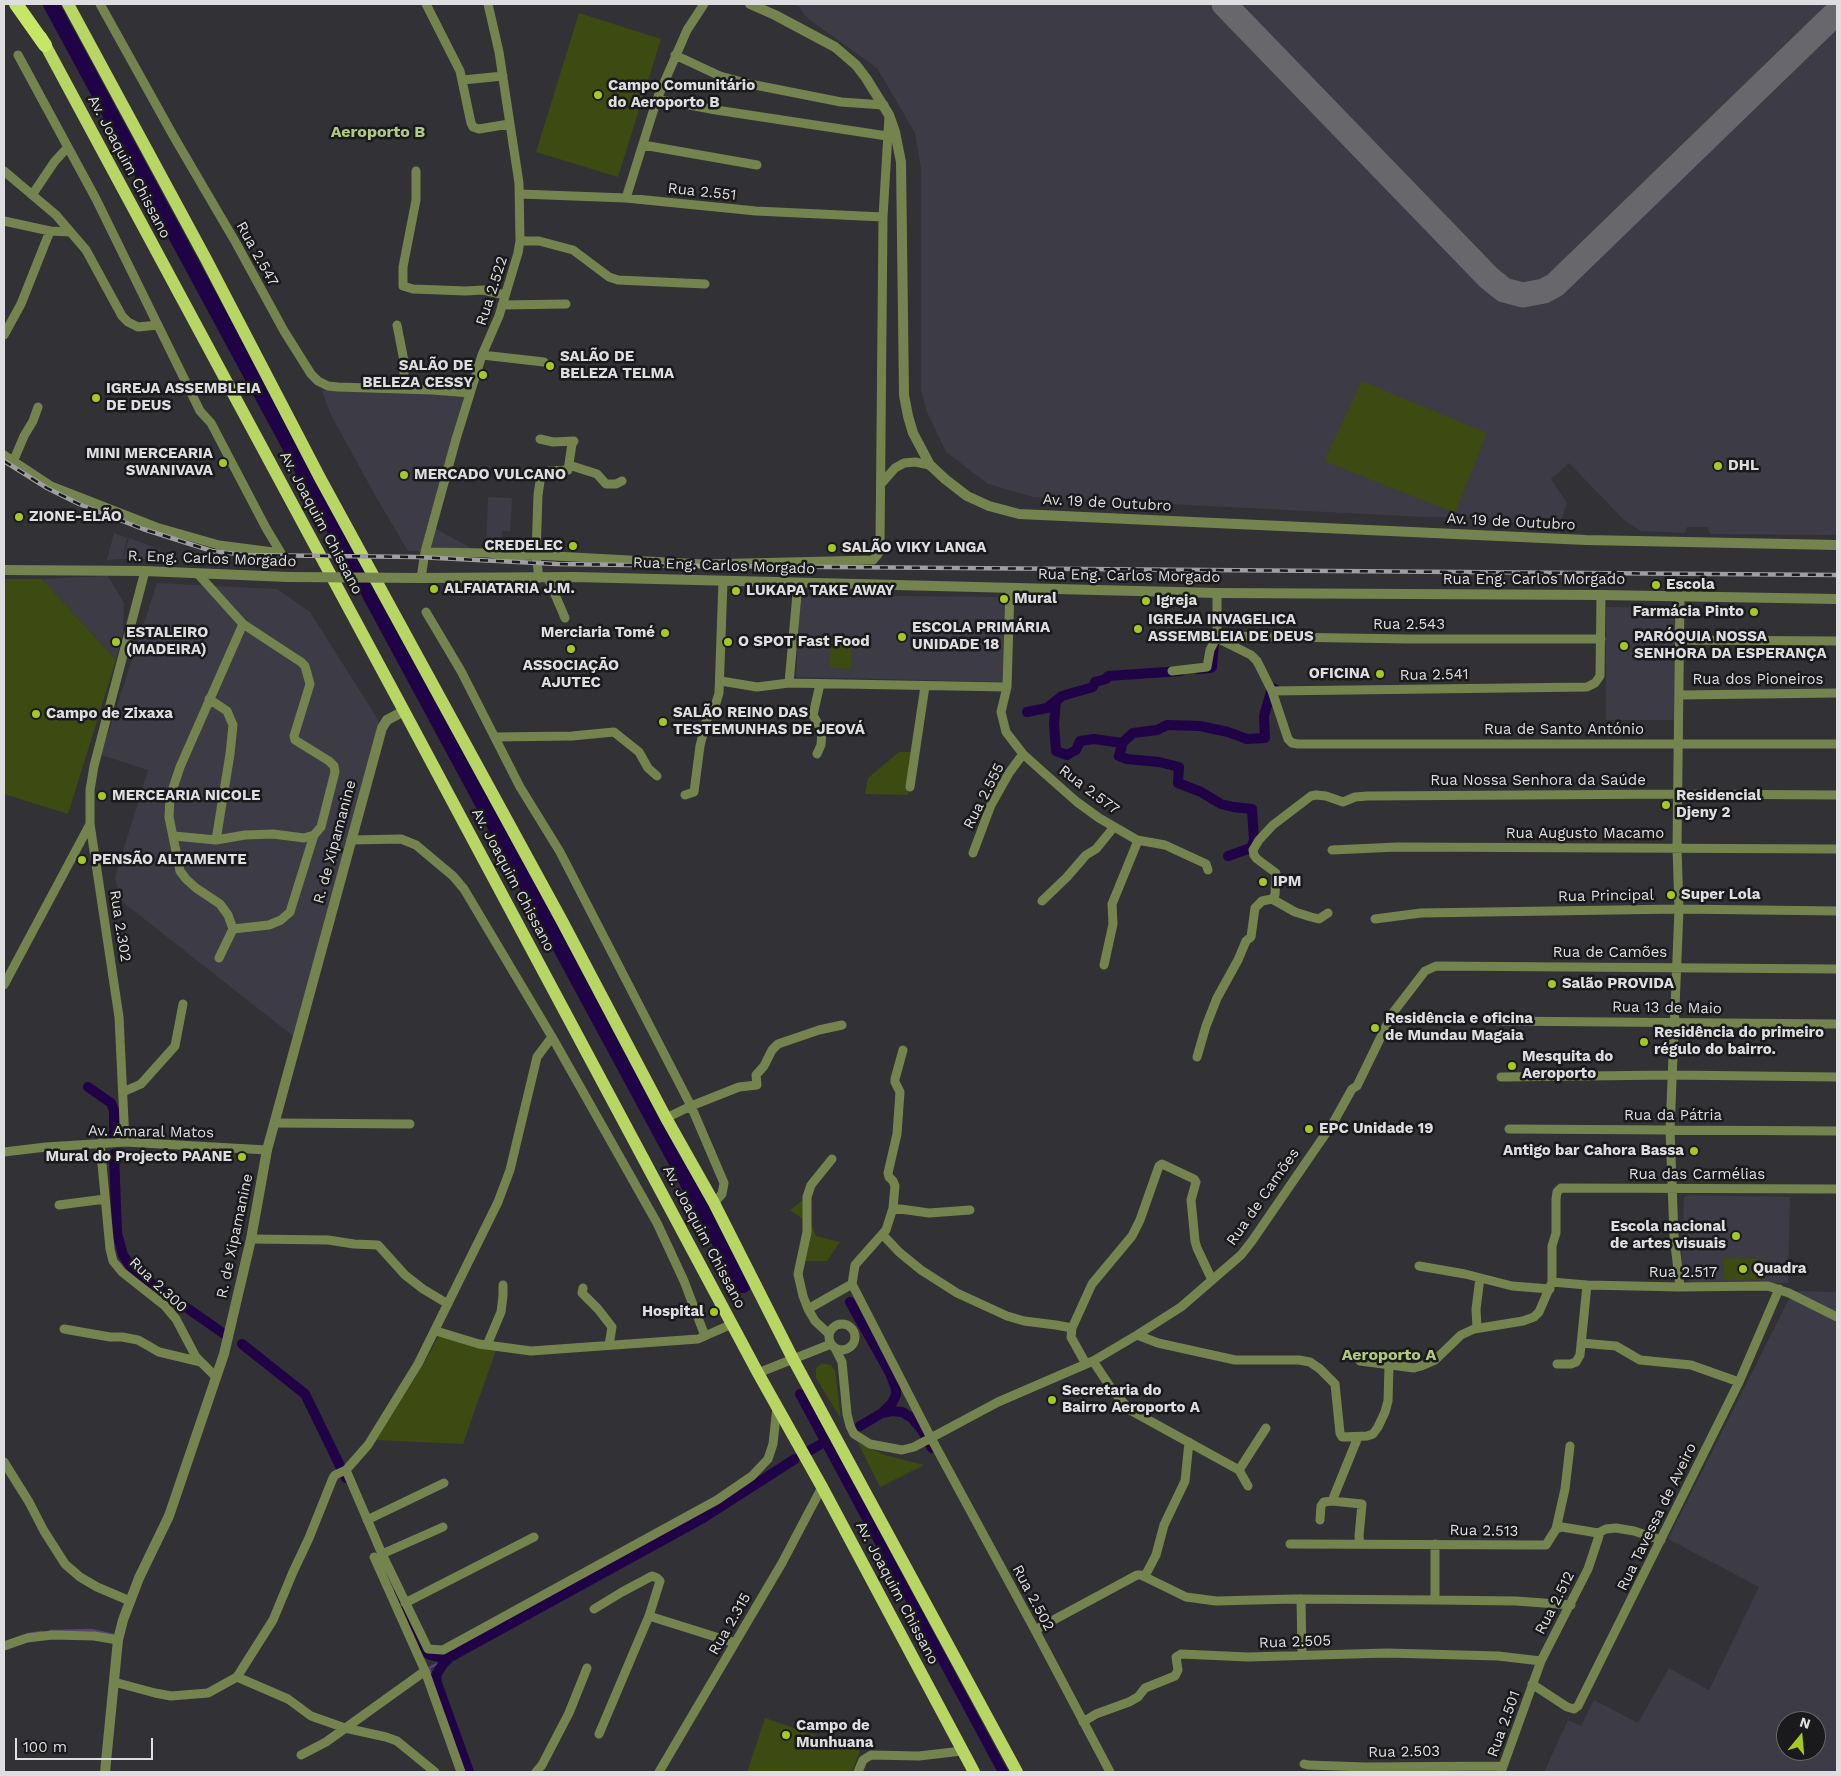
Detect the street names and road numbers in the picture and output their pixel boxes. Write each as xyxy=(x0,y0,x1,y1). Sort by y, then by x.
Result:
street label: Av. Joaquim Chissano xyxy=(84,92,174,242)
street label: Rua 2.551 xyxy=(667,179,737,205)
street label: Rua 2.547 xyxy=(232,219,282,289)
street label: Rua 2.522 xyxy=(472,254,512,328)
street label: Av. Joaquim Chissano xyxy=(276,448,366,598)
street label: Av. 19 de Outubro xyxy=(1042,491,1172,515)
street label: Av. 19 de Outubro xyxy=(1446,510,1576,534)
street label: R. Eng. Carlos Morgado xyxy=(127,547,297,571)
street label: Rua Eng. Carlos Morgado xyxy=(633,554,815,578)
street label: Rua Eng. Carlos Morgado xyxy=(1038,565,1220,587)
street label: Rua Eng. Carlos Morgado xyxy=(1443,571,1625,589)
street label: Rua 2.543 xyxy=(1373,616,1445,634)
street label: Rua 2.541 xyxy=(1399,665,1469,685)
street label: Rua dos Pioneiros xyxy=(1693,671,1823,689)
street label: Rua de Santo António xyxy=(1484,721,1644,739)
street label: Rua 2.555 xyxy=(960,760,1008,832)
street label: Rua 2.577 xyxy=(1055,761,1123,819)
street label: Rua Nossa Senhora da Saúde xyxy=(1430,772,1646,790)
street label: R. de Xipamanine xyxy=(310,778,360,906)
street label: Av. Joaquim Chissano xyxy=(468,805,558,955)
street label: Rua Augusto Macamo xyxy=(1506,825,1664,843)
street label: Rua Principal xyxy=(1558,886,1654,906)
street label: Rua 2.302 xyxy=(105,889,135,963)
street label: Rua de Camões xyxy=(1553,944,1667,962)
street label: Rua 13 de Maio xyxy=(1612,998,1722,1018)
street label: Rua da Pátria xyxy=(1624,1107,1722,1125)
street label: Av. Amaral Matos xyxy=(88,1122,214,1142)
street label: Rua de Camões xyxy=(1223,1145,1303,1249)
street label: Av. Joaquim Chissano xyxy=(659,1162,749,1312)
street label: Rua das Carmélias xyxy=(1629,1166,1765,1184)
street label: R. de Xipamanine xyxy=(213,1172,257,1300)
street label: Rua 2.300 xyxy=(125,1254,191,1316)
street label: Rua 2.517 xyxy=(1649,1264,1717,1282)
street label: Rua Tavessa de Aveiro xyxy=(1613,1440,1701,1594)
street label: Av. Joaquim Chissano xyxy=(852,1518,942,1668)
street label: Rua 2.513 xyxy=(1449,1521,1519,1541)
street label: Rua 2.502 xyxy=(1008,1562,1058,1634)
street label: Rua 2.512 xyxy=(1531,1568,1579,1638)
street label: Rua 2.315 xyxy=(705,1590,755,1658)
street label: Rua 2.505 xyxy=(1259,1632,1331,1652)
street label: Rua 2.501 xyxy=(1484,1688,1524,1760)
street label: Rua 2.503 xyxy=(1368,1742,1440,1762)

